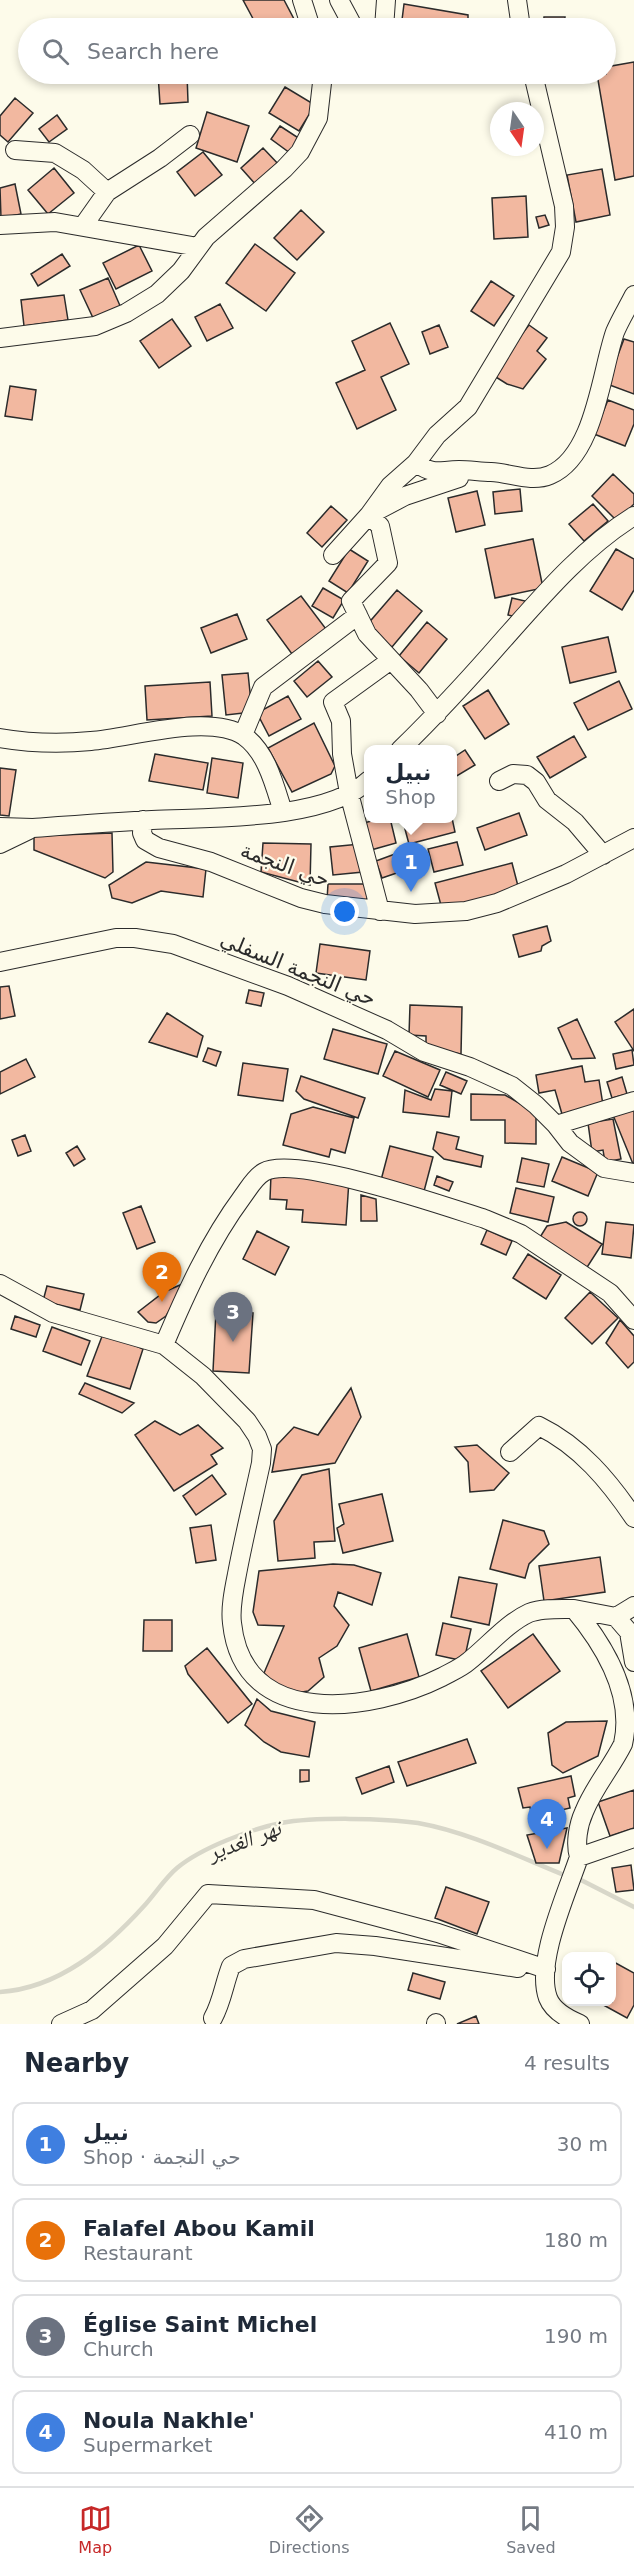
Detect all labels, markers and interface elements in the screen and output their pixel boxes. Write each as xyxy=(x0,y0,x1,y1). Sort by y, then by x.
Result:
search box xyxy=(18,18,616,84)
icon: search xyxy=(39,35,72,68)
text: Search here xyxy=(87,39,219,64)
north arrow xyxy=(490,102,544,156)
popup xyxy=(364,745,457,823)
text: نبيل xyxy=(385,760,431,785)
text: Shop xyxy=(385,785,436,809)
street label: حي النجمة xyxy=(237,838,333,892)
pin: 1 xyxy=(392,842,430,892)
your location xyxy=(330,897,359,926)
street label: حي النجمة السفلي xyxy=(217,927,379,1011)
pin: 2 xyxy=(142,1252,182,1302)
pin: 3 xyxy=(214,1292,252,1342)
pin: 4 xyxy=(528,1800,566,1849)
water label: نهر الغدير xyxy=(202,1814,287,1867)
map controls xyxy=(562,1952,616,2006)
button: locate xyxy=(562,1952,616,2006)
text: Nearby xyxy=(24,2048,129,2078)
text: 4 results xyxy=(524,2051,610,2075)
text: نبيل xyxy=(83,2120,129,2145)
text: 1 xyxy=(39,2132,52,2156)
text: 30 m xyxy=(557,2132,608,2156)
text: Shop · حي النجمة xyxy=(83,2145,241,2169)
text: Falafel Abou Kamil xyxy=(83,2216,315,2241)
text: 2 xyxy=(39,2228,52,2252)
text: 180 m xyxy=(544,2228,608,2252)
text: Restaurant xyxy=(83,2241,193,2265)
text: Église Saint Michel xyxy=(83,2312,317,2337)
text: 3 xyxy=(39,2324,52,2348)
text: 190 m xyxy=(544,2324,608,2348)
text: Church xyxy=(83,2337,154,2361)
text: Noula Nakhle' xyxy=(83,2408,255,2433)
text: 4 xyxy=(39,2420,52,2444)
text: 410 m xyxy=(544,2420,608,2444)
text: Supermarket xyxy=(83,2433,212,2457)
tab: Map xyxy=(78,2502,112,2557)
tab: Directions xyxy=(269,2502,349,2557)
tab: Saved xyxy=(506,2502,556,2557)

